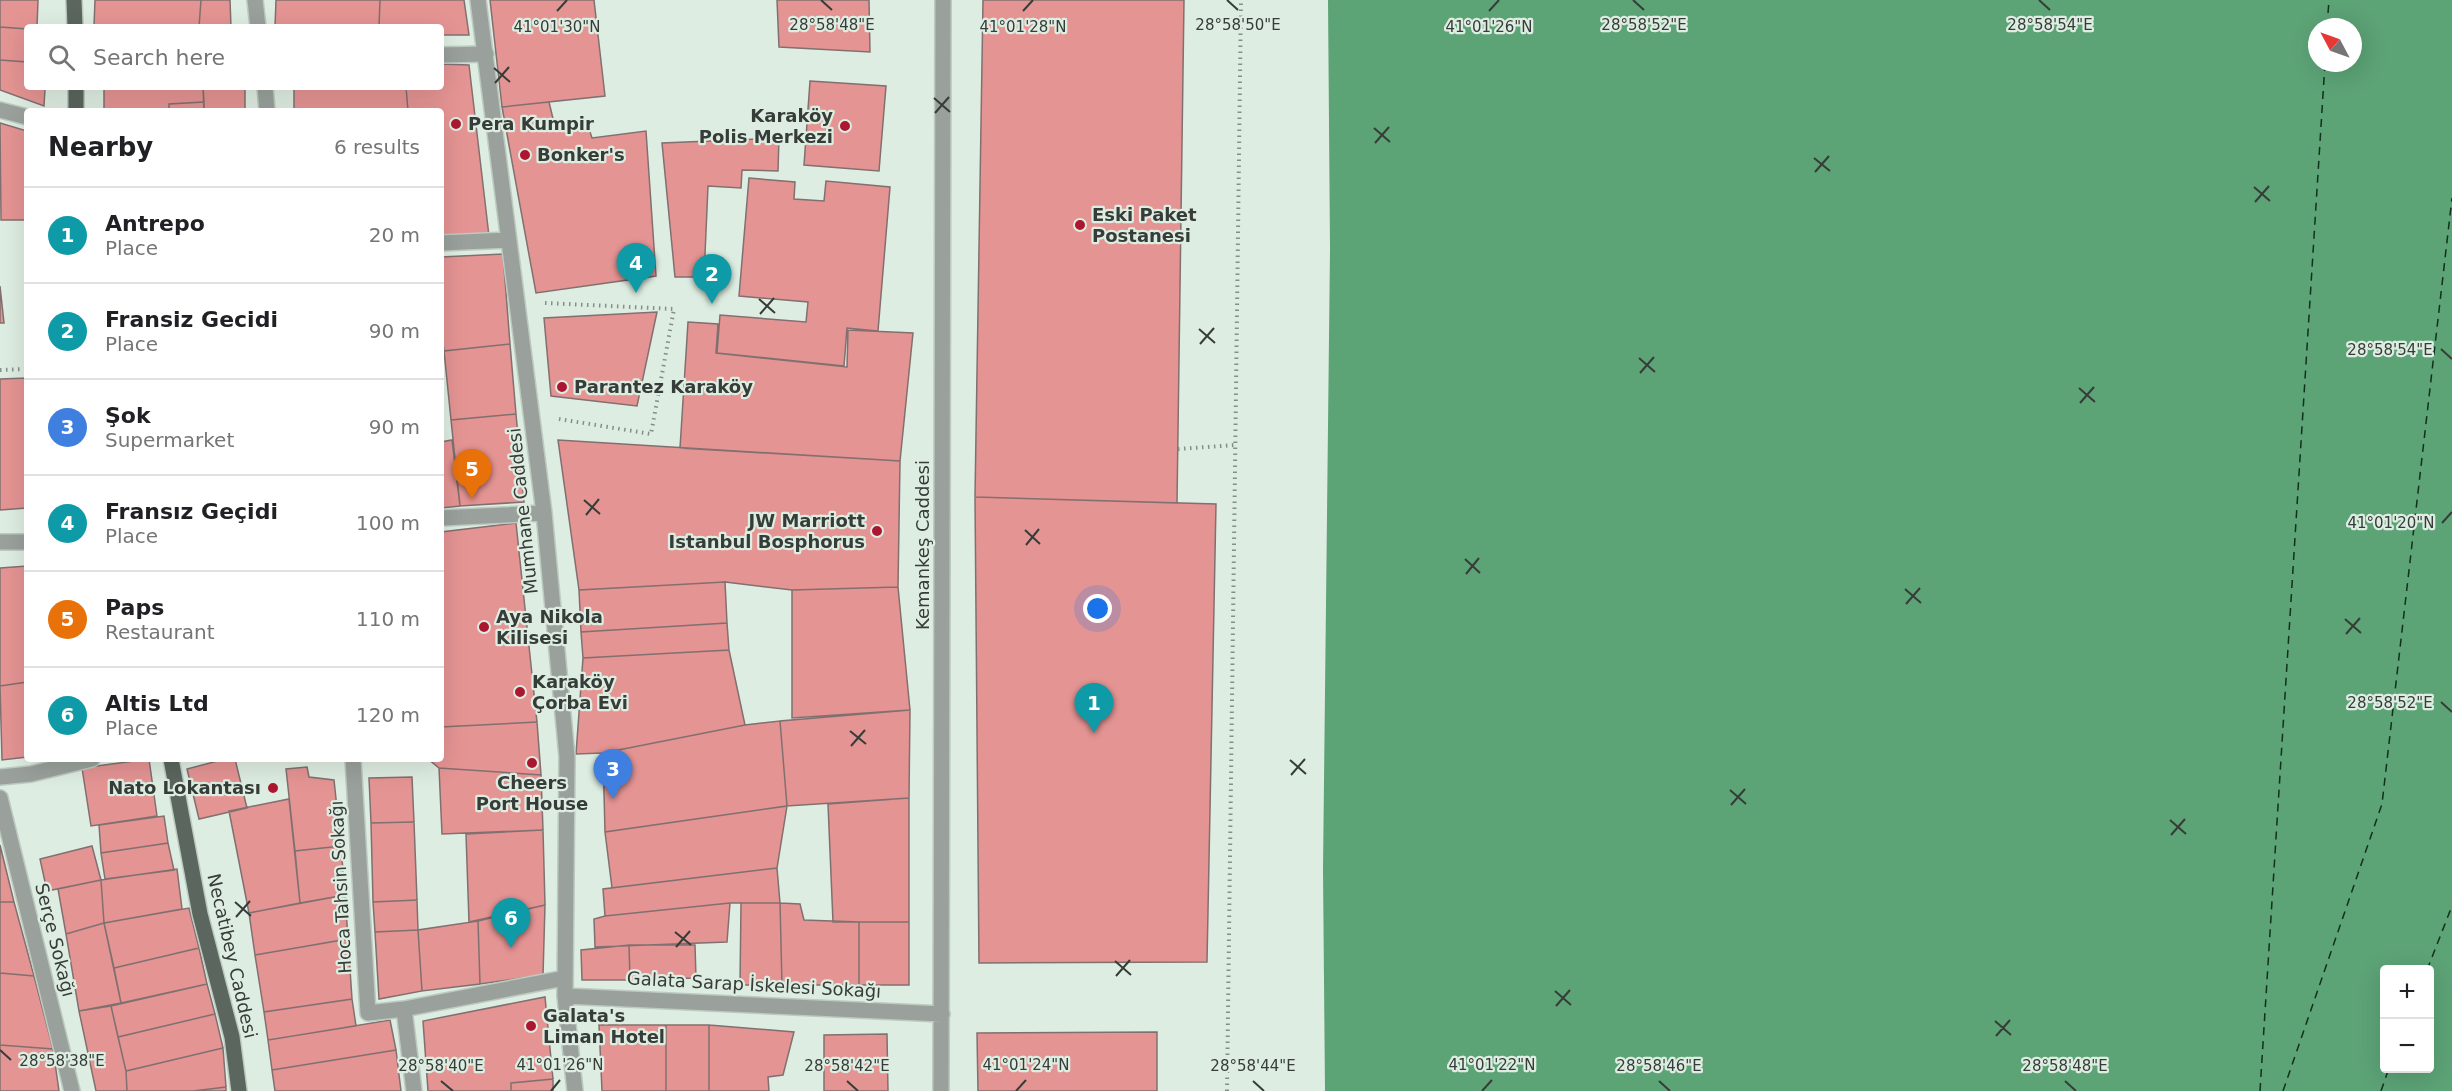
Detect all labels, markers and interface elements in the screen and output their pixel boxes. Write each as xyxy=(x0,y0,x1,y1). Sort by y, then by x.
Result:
text: 28°58'48"E xyxy=(789,16,875,34)
text: 28°58'50"E xyxy=(1195,16,1281,34)
text: 28°58'52"E xyxy=(1601,16,1687,34)
text: 28°58'54"E xyxy=(2007,16,2093,34)
text: 41°01'30"N xyxy=(513,18,601,36)
text: 41°01'28"N xyxy=(979,18,1067,36)
text: 41°01'26"N xyxy=(1445,18,1533,36)
north arrow xyxy=(2308,18,2362,72)
search box xyxy=(24,24,444,90)
icon: search xyxy=(45,41,78,74)
text: Search here xyxy=(93,45,225,70)
place label: Karaköy Polis Merkezi xyxy=(699,105,833,147)
place label: Pera Kumpir xyxy=(468,113,594,134)
marker: Pera Kumpir xyxy=(449,117,463,131)
marker: Karaköy Polis Merkezi xyxy=(838,119,852,133)
text: Nearby xyxy=(48,132,153,162)
text: 6 results xyxy=(334,135,420,159)
place label: Bonker's xyxy=(537,144,625,165)
marker: Bonker's xyxy=(518,148,532,162)
place label: Eski Paket Postanesi xyxy=(1092,204,1197,246)
text: Antrepo xyxy=(105,211,205,236)
marker: Eski Paket Postanesi xyxy=(1073,218,1087,232)
text: 1 xyxy=(61,223,74,247)
text: 20 m xyxy=(369,223,420,247)
text: Place xyxy=(105,236,158,260)
pin: 4 xyxy=(616,244,656,293)
pin: 2 xyxy=(692,254,732,304)
text: Fransiz Gecidi xyxy=(105,307,278,332)
text: 2 xyxy=(61,319,74,343)
text: 90 m xyxy=(369,319,420,343)
text: Place xyxy=(105,332,158,356)
text: 28°58'54"E xyxy=(2347,341,2433,359)
place label: Parantez Karaköy xyxy=(574,376,753,397)
marker: Parantez Karaköy xyxy=(555,380,569,394)
text: Şok xyxy=(105,403,151,428)
text: 3 xyxy=(61,415,74,439)
text: 90 m xyxy=(369,415,420,439)
street label: Mumhane Caddesi xyxy=(503,427,542,595)
text: Supermarket xyxy=(105,428,234,452)
pin: 5 xyxy=(452,450,492,499)
street label: Kemankeş Caddesi xyxy=(912,460,933,630)
text: Fransız Geçidi xyxy=(105,499,278,524)
place label: JW Marriott Istanbul Bosphorus xyxy=(669,510,865,552)
text: 4 xyxy=(61,511,74,535)
text: 100 m xyxy=(356,511,420,535)
text: 41°01'20"N xyxy=(2347,514,2435,532)
text: Place xyxy=(105,524,158,548)
marker: JW Marriott Istanbul Bosphorus xyxy=(870,524,884,538)
your location xyxy=(1083,594,1112,623)
text: Paps xyxy=(105,595,164,620)
place label: Aya Nikola Kilisesi xyxy=(496,606,603,648)
text: 5 xyxy=(61,607,74,631)
text: 110 m xyxy=(356,607,420,631)
text: Restaurant xyxy=(105,620,215,644)
marker: Aya Nikola Kilisesi xyxy=(477,620,491,634)
place label: Karaköy Çorba Evi xyxy=(532,671,628,713)
pin: 1 xyxy=(1074,684,1114,733)
marker: Karaköy Çorba Evi xyxy=(513,685,527,699)
text: Altis Ltd xyxy=(105,691,209,716)
text: 28°58'52"E xyxy=(2347,694,2433,712)
text: 6 xyxy=(61,703,74,727)
text: 120 m xyxy=(356,703,420,727)
text: Place xyxy=(105,716,158,740)
pin: 3 xyxy=(594,750,632,799)
marker: Cheers Port House xyxy=(525,756,539,770)
place label: Cheers Port House xyxy=(476,772,588,814)
place label: Nato Lokantası xyxy=(108,777,261,798)
marker: Nato Lokantası xyxy=(266,781,280,795)
street label: Hoca Tahsin Sokağı xyxy=(325,800,356,974)
street label: Necatibey Caddesi xyxy=(203,872,262,1040)
street label: Serçe Sokağı xyxy=(31,881,80,999)
pin: 6 xyxy=(492,898,530,948)
map controls xyxy=(2380,965,2434,1073)
button: + xyxy=(2380,965,2434,1019)
street label: Galata Sarap İskelesi Sokağı xyxy=(626,967,882,1002)
place label: Galata's Liman Hotel xyxy=(543,1005,665,1047)
marker: Galata's Liman Hotel xyxy=(524,1019,538,1033)
button: − xyxy=(2380,1019,2434,1073)
text: 28°58'38"E xyxy=(19,1052,105,1070)
text: 41°01'26"N xyxy=(516,1056,604,1074)
text: 41°01'24"N xyxy=(982,1056,1070,1074)
text: 41°01'22"N xyxy=(1448,1056,1536,1074)
text: 28°58'40"E xyxy=(398,1057,484,1075)
text: 28°58'42"E xyxy=(804,1057,890,1075)
text: 28°58'44"E xyxy=(1210,1057,1296,1075)
text: 28°58'46"E xyxy=(1616,1057,1702,1075)
text: 28°58'48"E xyxy=(2022,1057,2108,1075)

